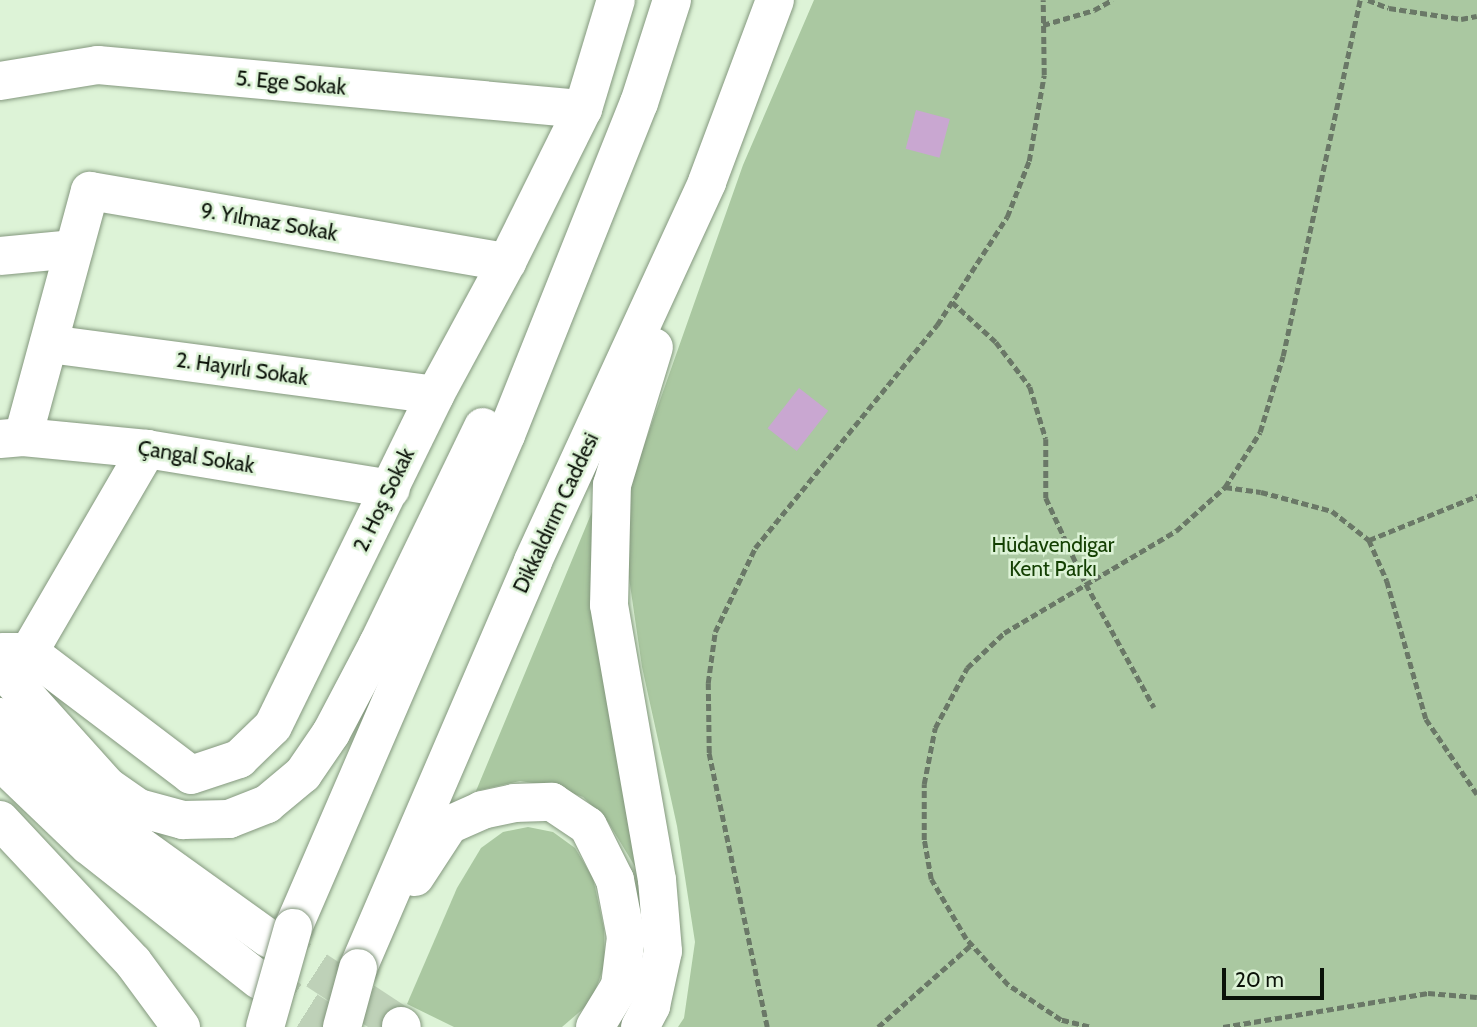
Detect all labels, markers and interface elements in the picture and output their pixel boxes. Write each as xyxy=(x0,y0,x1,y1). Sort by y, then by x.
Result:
street label: 5. Ege Sokak xyxy=(235,66,347,100)
street label: 9. Yılmaz Sokak xyxy=(199,198,339,246)
street label: 2. Hayırlı Sokak xyxy=(174,347,310,391)
street label: Dikkaldırım Caddesi xyxy=(508,429,604,597)
street label: Çangal Sokak xyxy=(136,435,256,479)
street label: 2. Hoş Sokak xyxy=(348,444,420,556)
park label: Hüdavendigar Kent Parkı xyxy=(992,532,1114,582)
scale bar xyxy=(1225,954,1326,998)
text: 20 m xyxy=(1235,967,1284,992)

